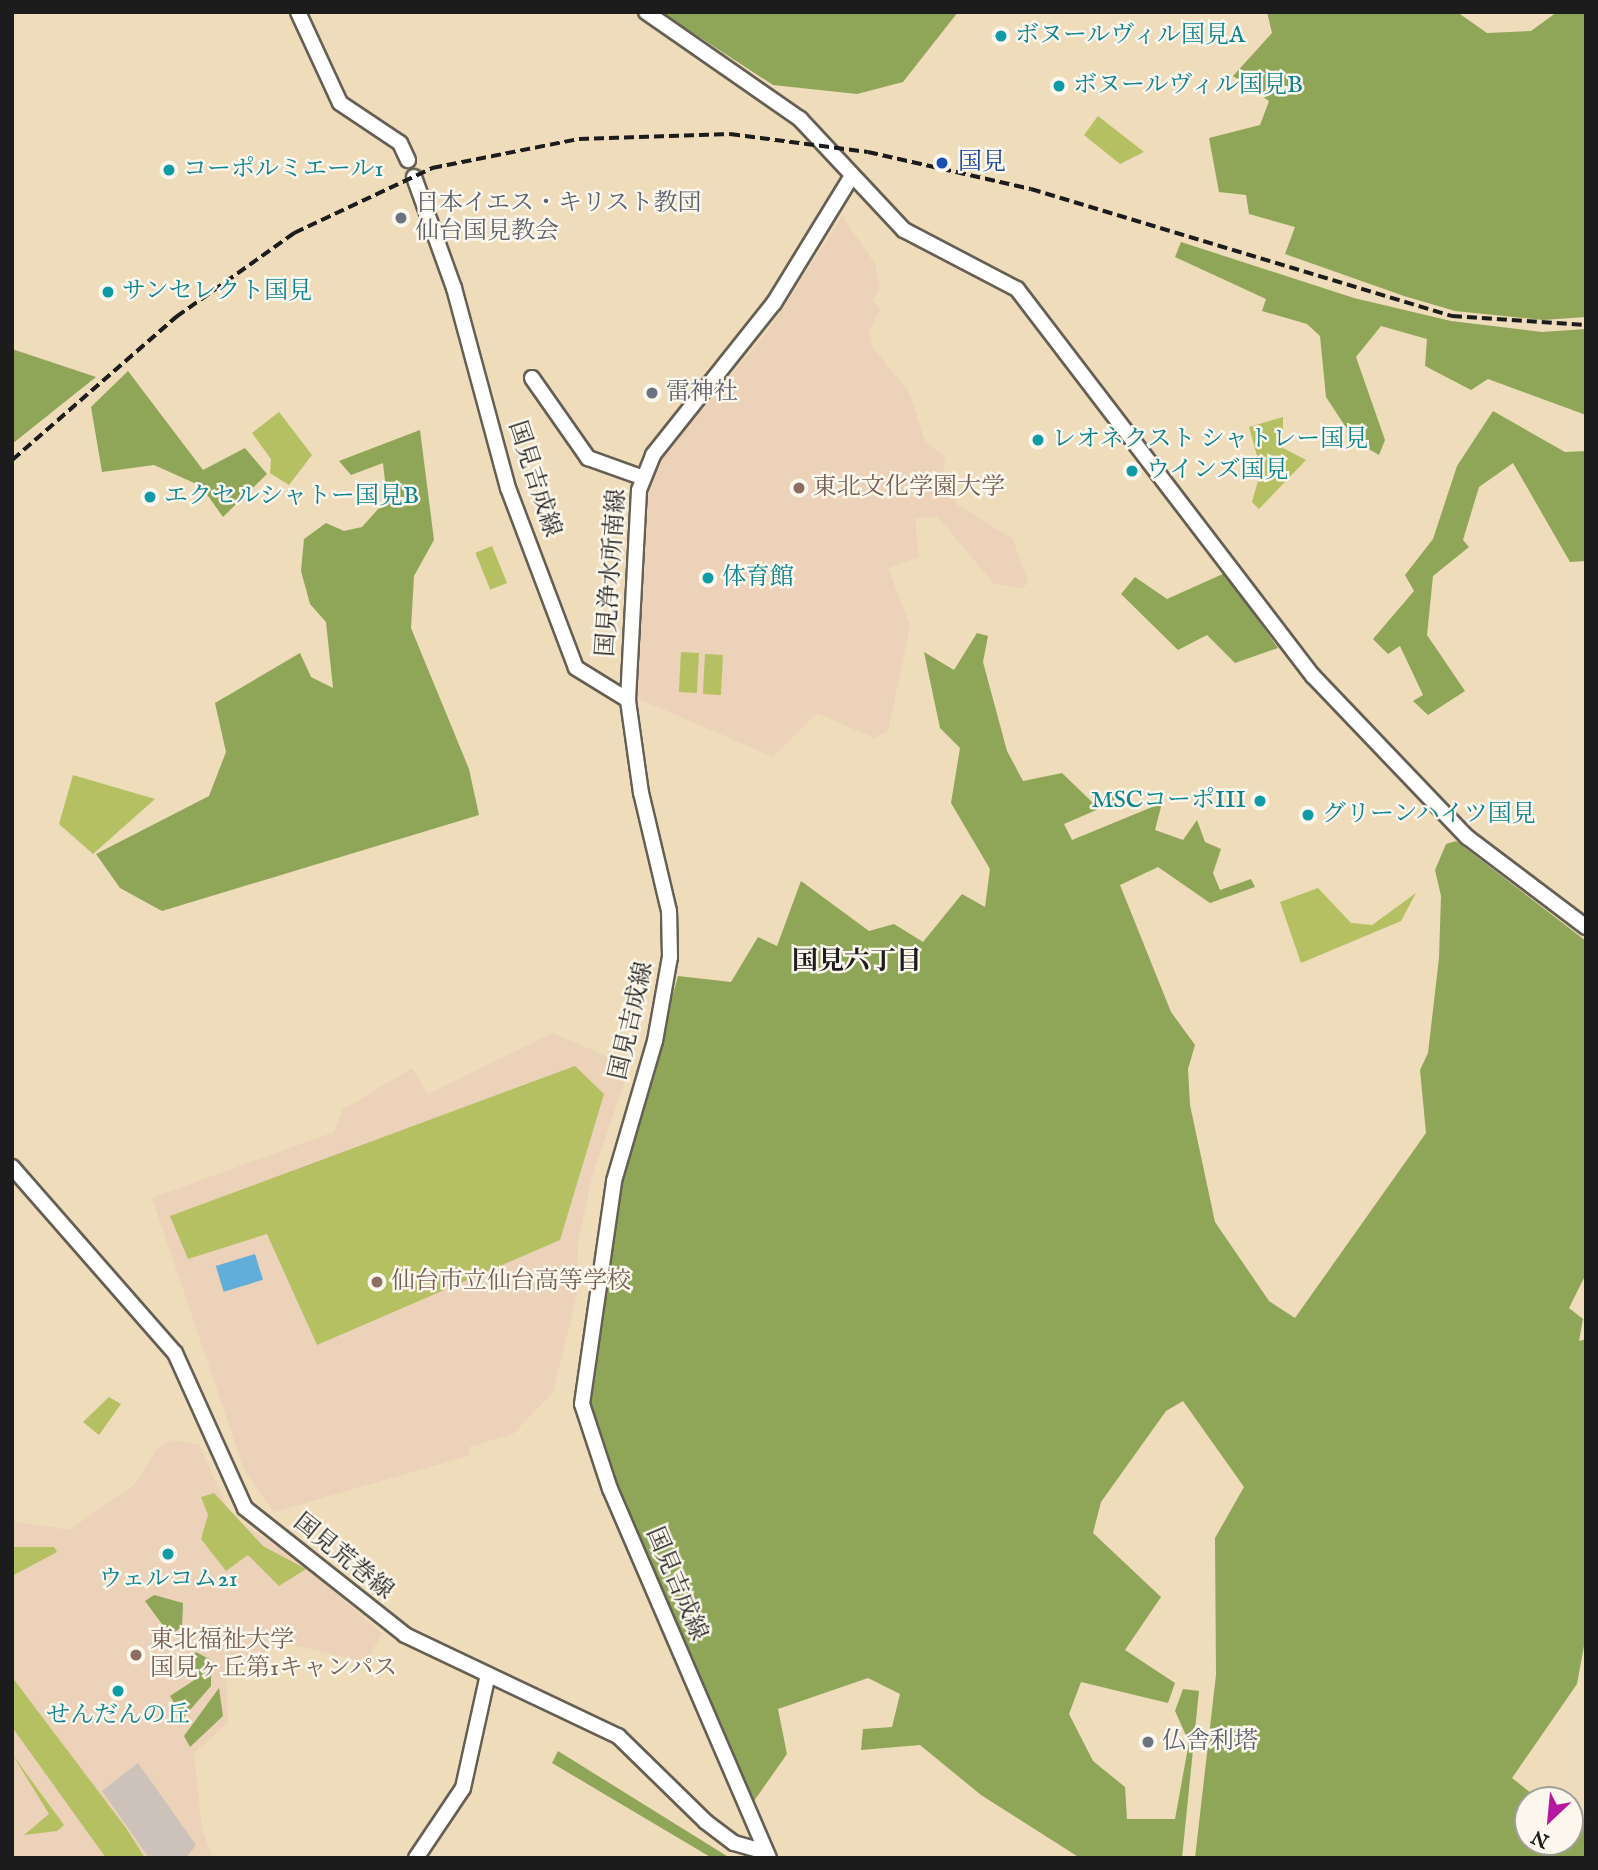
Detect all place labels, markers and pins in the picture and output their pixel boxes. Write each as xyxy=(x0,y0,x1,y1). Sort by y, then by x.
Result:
place label: ボヌールヴィル国見A xyxy=(1015,22,1247,50)
marker: ボヌールヴィル国見A xyxy=(993,28,1009,44)
place label: ボヌールヴィル国見B xyxy=(1073,72,1305,100)
marker: ボヌールヴィル国見B xyxy=(1051,78,1067,94)
place label: 国見 xyxy=(958,149,1006,177)
marker: 国見 xyxy=(932,153,952,173)
place label: コーポルミエール1 xyxy=(183,156,384,184)
marker: コーポルミエール1 xyxy=(161,162,177,178)
place label: 日本イエス・キリスト教団 仙台国見教会 xyxy=(415,190,703,246)
marker: 日本イエス・キリスト教団 仙台国見教会 xyxy=(393,210,409,226)
place label: サンセレクト国見 xyxy=(122,278,314,306)
marker: サンセレクト国見 xyxy=(100,284,116,300)
place label: 雷神社 xyxy=(666,379,738,407)
marker: 雷神社 xyxy=(644,385,660,401)
place label: レオネクスト シャトレー国見 xyxy=(1052,426,1369,454)
marker: レオネクスト シャトレー国見 xyxy=(1030,432,1046,448)
place label: ウインズ国見 xyxy=(1146,457,1290,485)
marker: ウインズ国見 xyxy=(1124,463,1140,479)
place label: 東北文化学園大学 xyxy=(813,474,1005,502)
marker: 東北文化学園大学 xyxy=(791,480,807,496)
place label: エクセルシャトー国見B xyxy=(164,483,420,511)
marker: エクセルシャトー国見B xyxy=(142,489,158,505)
place label: 体育館 xyxy=(722,564,794,592)
marker: 体育館 xyxy=(700,570,716,586)
place label: MSCコーポIII xyxy=(1091,787,1246,815)
marker: MSCコーポIII xyxy=(1252,793,1268,809)
place label: グリーンハイツ国見 xyxy=(1322,801,1538,829)
marker: グリーンハイツ国見 xyxy=(1300,807,1316,823)
place label: 仙台市立仙台高等学校 xyxy=(391,1268,631,1296)
marker: 仙台市立仙台高等学校 xyxy=(369,1274,385,1290)
marker: ウェルコム21 xyxy=(160,1546,176,1562)
place label: ウェルコム21 xyxy=(98,1566,238,1594)
place label: 東北福祉大学 国見ヶ丘第1キャンパス xyxy=(150,1627,399,1683)
marker: 東北福祉大学 国見ヶ丘第1キャンパス xyxy=(128,1647,144,1663)
marker: せんだんの丘 xyxy=(110,1683,126,1699)
place label: せんだんの丘 xyxy=(46,1702,190,1730)
place label: 仏舎利塔 xyxy=(1162,1728,1258,1756)
marker: 仏舎利塔 xyxy=(1140,1734,1156,1750)

